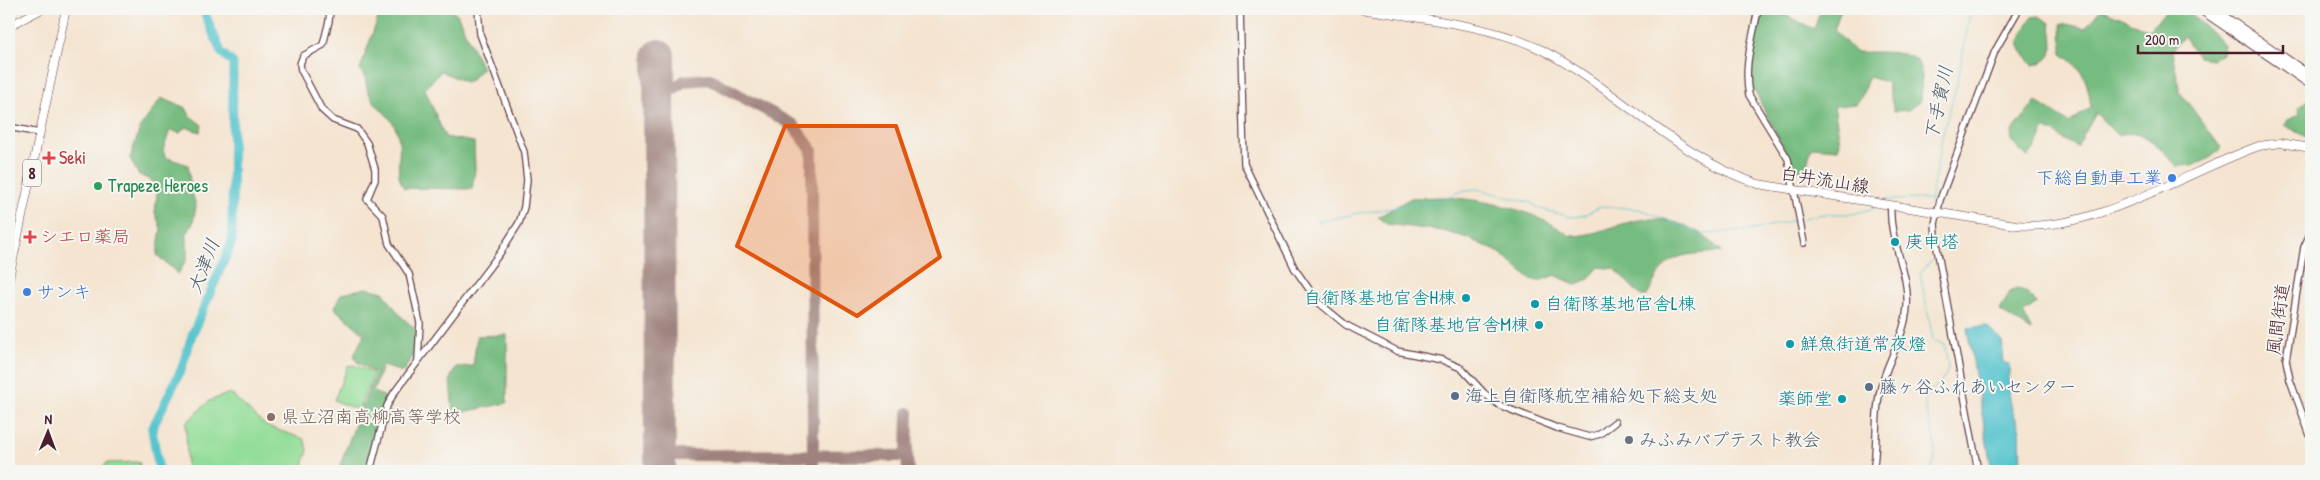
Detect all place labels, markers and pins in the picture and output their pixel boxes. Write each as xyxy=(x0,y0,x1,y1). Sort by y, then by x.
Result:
place label: Seki xyxy=(59,145,86,170)
marker: Seki xyxy=(43,152,55,164)
place label: 下総自動車工業 xyxy=(2036,165,2162,190)
marker: 下総自動車工業 xyxy=(2166,172,2178,184)
place label: Trapeze Heroes xyxy=(108,173,208,198)
marker: Trapeze Heroes xyxy=(92,180,104,192)
place label: シエロ薬局 xyxy=(40,224,130,249)
place label: 庚申塔 xyxy=(1905,229,1959,254)
marker: シエロ薬局 xyxy=(24,231,36,243)
marker: 庚申塔 xyxy=(1889,236,1901,248)
place label: サンキ xyxy=(37,279,91,304)
place label: 自衛隊基地官舎H棟 xyxy=(1304,285,1456,310)
marker: サンキ xyxy=(21,286,33,298)
place label: 自衛隊基地官舎L棟 xyxy=(1545,291,1696,316)
marker: 自衛隊基地官舎H棟 xyxy=(1460,292,1472,304)
marker: 自衛隊基地官舎L棟 xyxy=(1529,298,1541,310)
place label: 自衛隊基地官舎M棟 xyxy=(1374,312,1529,337)
marker: 自衛隊基地官舎M棟 xyxy=(1533,319,1545,331)
place label: 鮮魚街道常夜燈 xyxy=(1800,331,1926,356)
marker: 鮮魚街道常夜燈 xyxy=(1784,338,1796,350)
place label: 藤ヶ谷ふれあいセンター xyxy=(1879,374,2076,399)
marker: 藤ヶ谷ふれあいセンター xyxy=(1863,381,1875,393)
place label: 海上自衛隊航空補給処下総支処 xyxy=(1465,383,1717,408)
place label: 薬師堂 xyxy=(1778,386,1832,411)
marker: 海上自衛隊航空補給処下総支処 xyxy=(1449,390,1461,402)
marker: 薬師堂 xyxy=(1836,393,1848,405)
place label: 県立沼南高柳高等学校 xyxy=(281,404,461,429)
marker: 県立沼南高柳高等学校 xyxy=(265,411,277,423)
place label: みふみバプテスト教会 xyxy=(1639,427,1820,452)
marker: みふみバプテスト教会 xyxy=(1623,434,1635,446)

